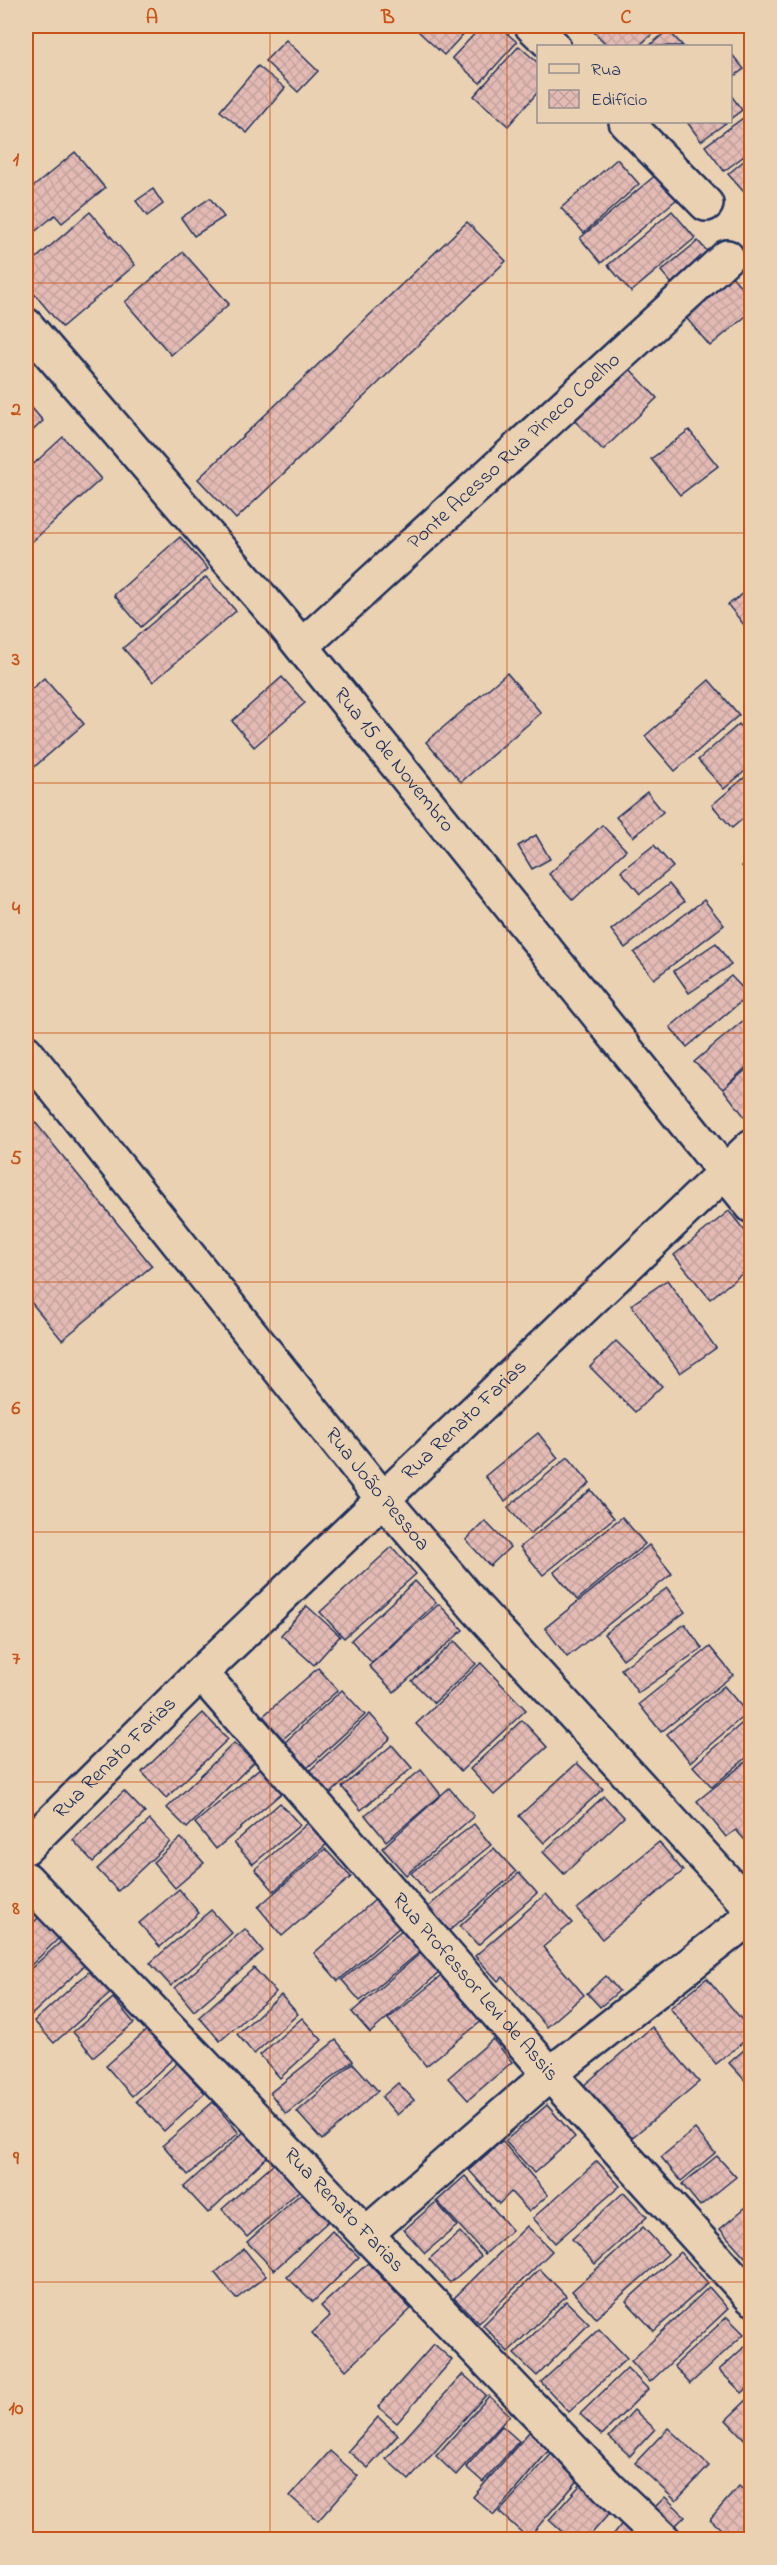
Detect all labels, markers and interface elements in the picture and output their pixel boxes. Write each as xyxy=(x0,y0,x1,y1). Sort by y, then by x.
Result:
text: A xyxy=(146,4,158,33)
text: B xyxy=(380,4,395,33)
text: C xyxy=(621,4,632,33)
legend xyxy=(537,45,732,123)
text: Rua xyxy=(591,58,621,84)
text: Edifício xyxy=(591,88,647,114)
text: 1 xyxy=(13,146,20,175)
street label: Ponte Acesso Rua Pineco Coelho xyxy=(401,346,628,557)
text: 2 xyxy=(10,396,21,425)
text: 3 xyxy=(11,646,20,675)
street label: Rua 15 de Novembro xyxy=(326,682,461,840)
text: 4 xyxy=(12,895,21,924)
text: 5 xyxy=(10,1145,22,1174)
street label: Rua Renato Farias xyxy=(396,1353,534,1488)
text: 6 xyxy=(12,1395,21,1424)
street label: Rua João Pessoa xyxy=(317,1422,437,1558)
text: 7 xyxy=(12,1645,21,1674)
street label: Rua Renato Farias xyxy=(47,1690,184,1826)
street label: Rua Professor Levi de Assis xyxy=(384,1887,565,2089)
text: 8 xyxy=(11,1895,20,1924)
street label: Rua Renato Farias xyxy=(276,2141,411,2280)
text: 9 xyxy=(12,2145,20,2174)
text: 10 xyxy=(9,2395,24,2424)

